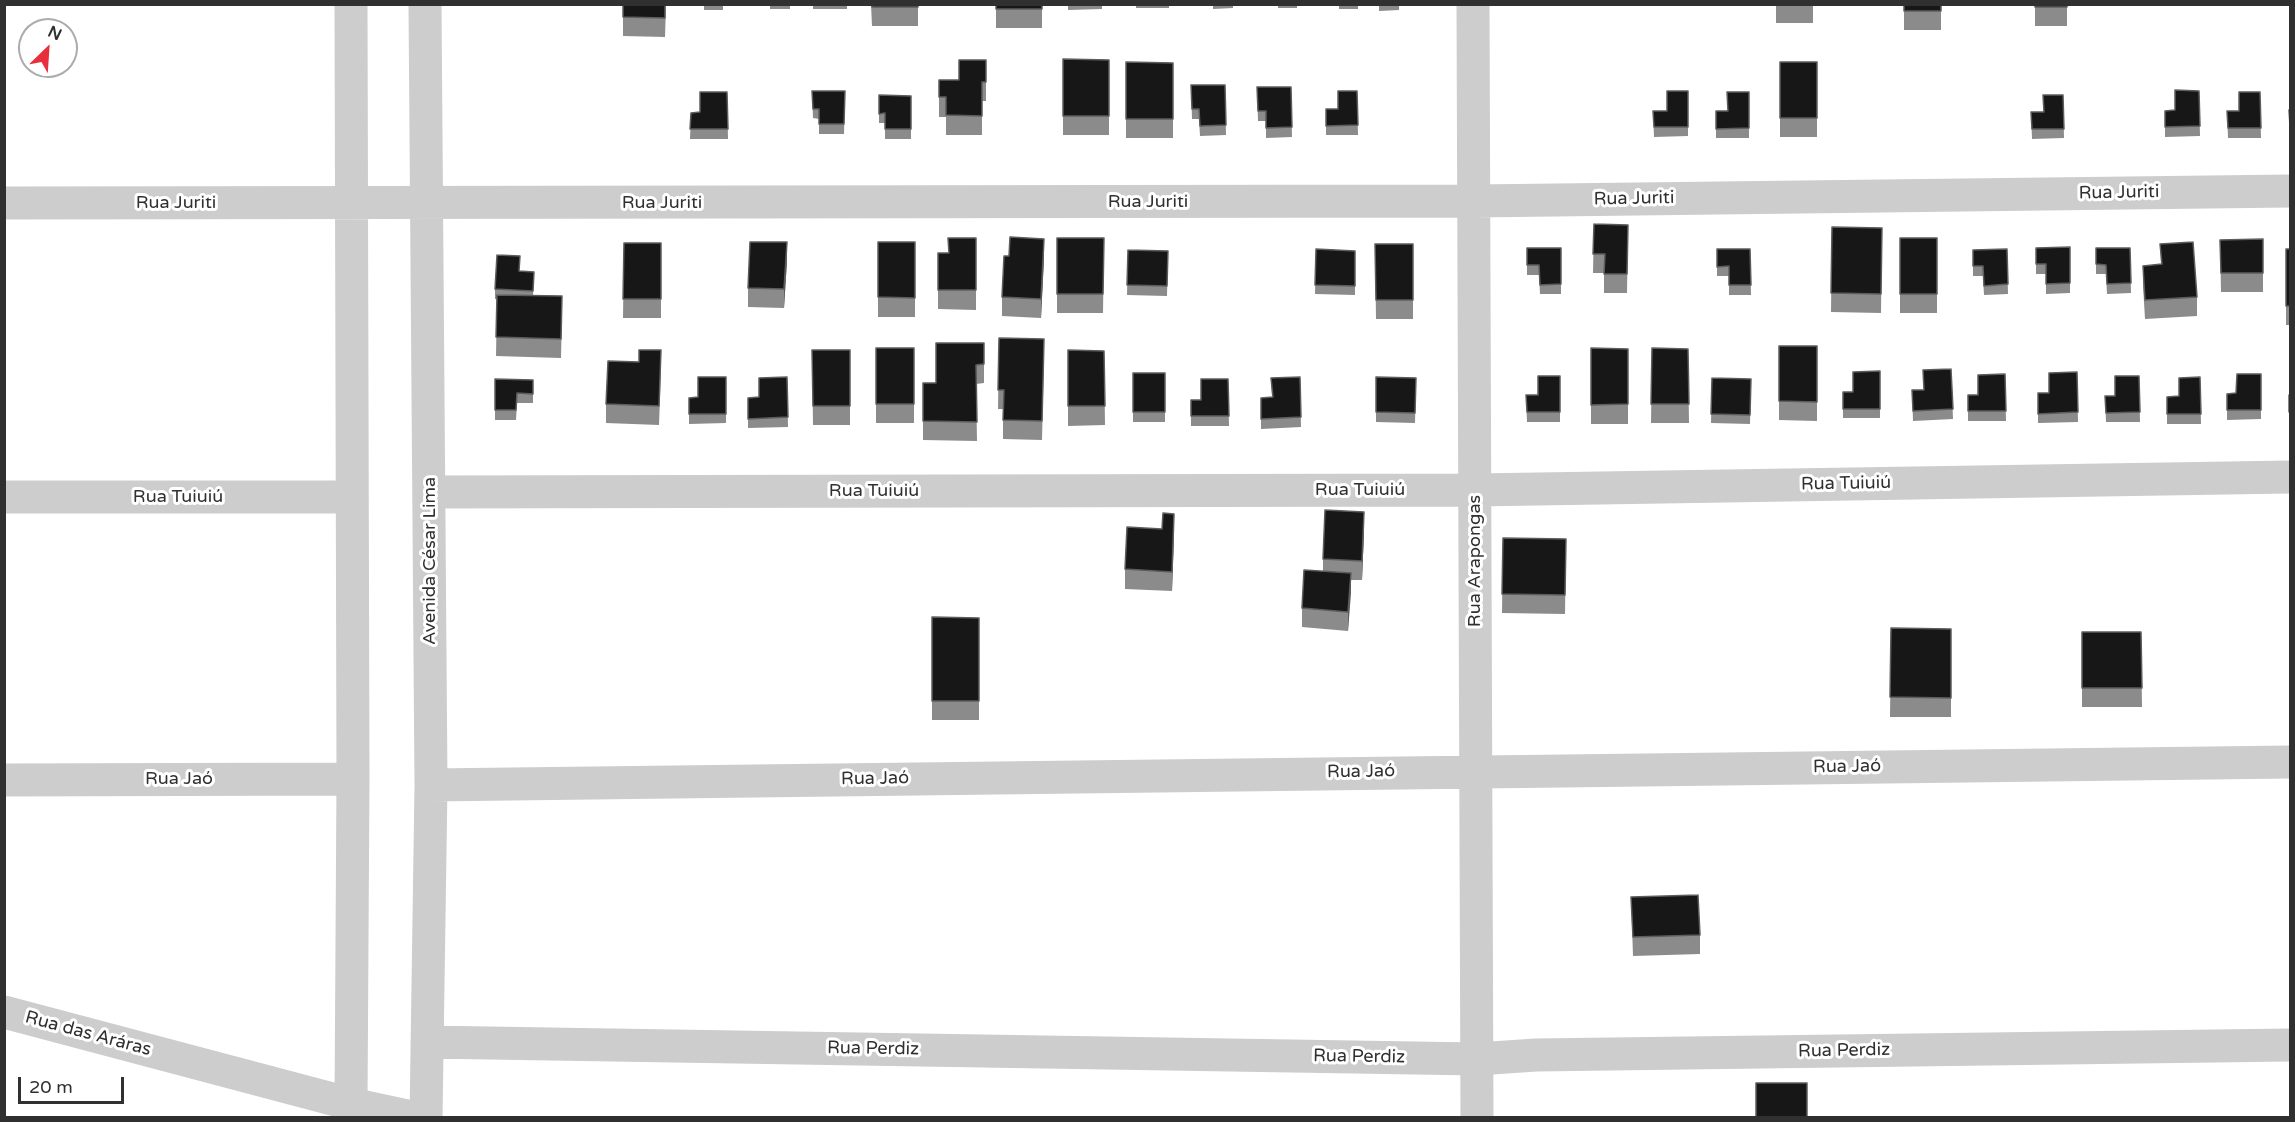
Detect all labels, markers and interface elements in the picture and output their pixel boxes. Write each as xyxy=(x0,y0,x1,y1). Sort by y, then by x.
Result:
north arrow xyxy=(18,18,78,78)
text: N xyxy=(45,22,65,45)
street label: Rua Juriti xyxy=(2078,181,2160,205)
street label: Rua Juriti xyxy=(1593,187,1675,211)
street label: Rua Juriti xyxy=(1108,191,1188,213)
street label: Rua Juriti xyxy=(136,192,216,214)
street label: Rua Juriti xyxy=(622,192,702,214)
street label: Rua Tuiuiú xyxy=(1801,472,1891,496)
street label: Avenida César Lima xyxy=(419,477,441,645)
street label: Rua Tuiuiú xyxy=(1315,479,1405,501)
street label: Rua Tuiuiú xyxy=(829,480,919,502)
street label: Rua Tuiuiú xyxy=(133,486,223,508)
street label: Rua Arapongas xyxy=(1464,495,1486,627)
street label: Rua Jaó xyxy=(1813,756,1881,778)
street label: Rua Jaó xyxy=(1327,761,1395,783)
street label: Rua Jaó xyxy=(145,768,213,790)
street label: Rua Jaó xyxy=(841,768,909,790)
street label: Rua das Aráras xyxy=(23,1007,153,1061)
street label: Rua Perdiz xyxy=(827,1037,919,1061)
street label: Rua Perdiz xyxy=(1798,1039,1890,1063)
street label: Rua Perdiz xyxy=(1313,1045,1405,1069)
scale bar xyxy=(21,1065,128,1103)
text: 20 m xyxy=(29,1076,73,1098)

